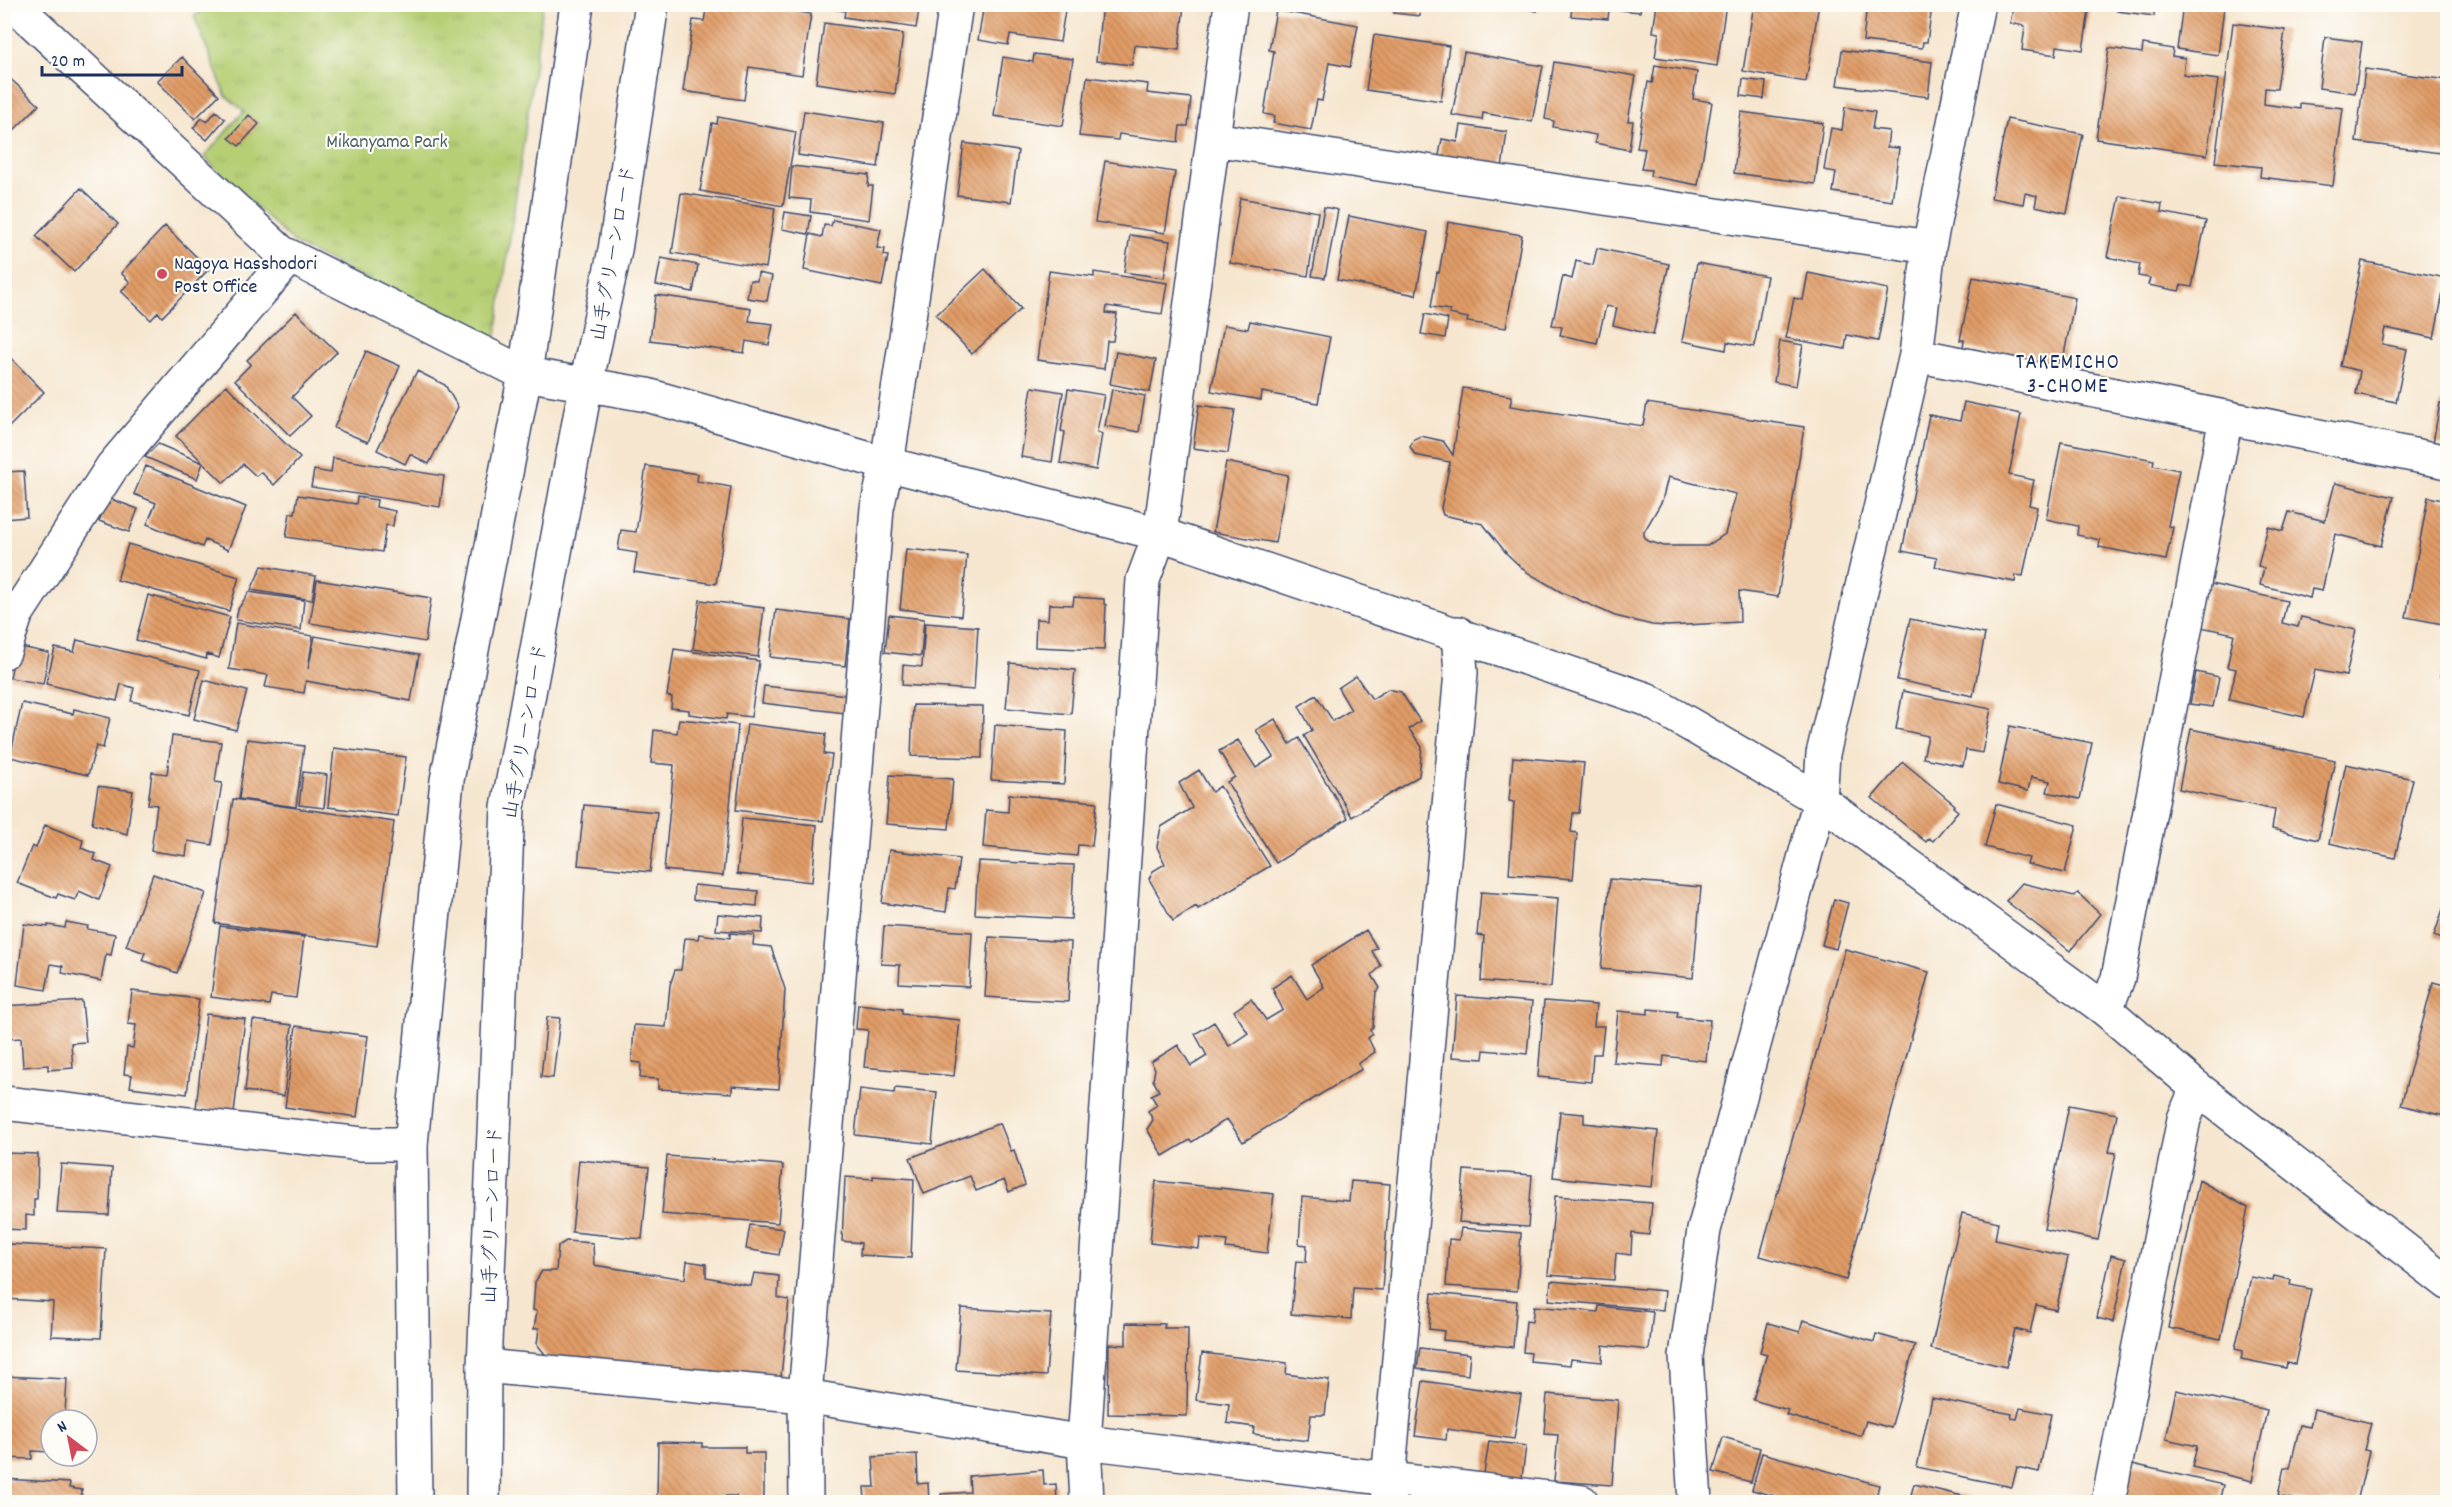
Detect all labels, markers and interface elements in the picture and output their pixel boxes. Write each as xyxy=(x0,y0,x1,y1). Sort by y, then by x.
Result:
scale bar xyxy=(42,39,182,77)
text: 20 m xyxy=(51,50,85,75)
park label: Mikanyama Park xyxy=(326,129,448,157)
street label: 山手グリーンロード xyxy=(586,163,644,344)
place label: Nagoya Hasshodori Post Office xyxy=(174,251,317,302)
marker: Nagoya Hasshodori Post Office xyxy=(155,267,169,281)
district label: TAKEMICHO 3-CHOME xyxy=(2016,349,2120,403)
street label: 山手グリーンロード xyxy=(498,641,556,822)
street label: 山手グリーンロード xyxy=(477,1125,511,1305)
north arrow xyxy=(39,1408,99,1468)
text: N xyxy=(53,1416,72,1439)

